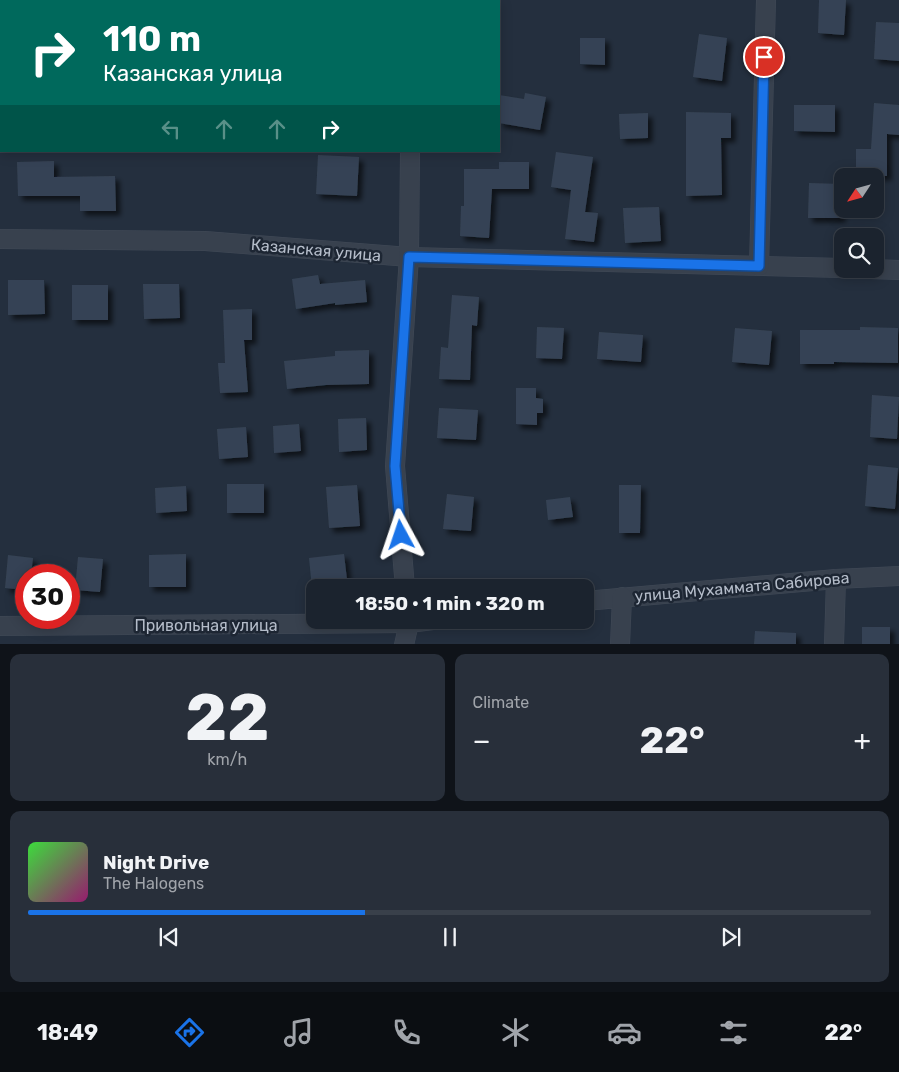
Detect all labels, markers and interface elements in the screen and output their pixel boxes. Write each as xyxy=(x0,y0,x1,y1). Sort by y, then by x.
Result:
text: 110 m xyxy=(103,18,201,60)
icon: right xyxy=(20,20,85,85)
pin xyxy=(743,36,785,78)
icon: arrive xyxy=(750,43,778,71)
text: Казанская улица xyxy=(103,60,283,87)
icon: left xyxy=(157,115,185,143)
icon: ahead xyxy=(210,115,238,143)
icon: ahead xyxy=(263,115,291,143)
icon: right xyxy=(316,115,344,143)
north arrow xyxy=(834,168,884,218)
map controls xyxy=(834,168,884,278)
button: search xyxy=(834,228,884,278)
street label: Казанская улица xyxy=(250,235,382,265)
position arrow xyxy=(374,508,426,560)
speed limit sign: 30 xyxy=(15,564,80,629)
street label: улица Мухаммата Сабирова xyxy=(634,568,850,606)
text: 18:50 · 1 min · 320 m xyxy=(355,592,545,615)
street label: Привольная улица xyxy=(134,616,278,635)
text: 22 xyxy=(185,679,270,756)
text: Climate xyxy=(473,693,529,712)
text: 22° xyxy=(640,717,705,763)
text: − xyxy=(473,724,491,757)
text: + xyxy=(854,724,871,757)
text: km/h xyxy=(207,750,247,769)
text: Night Drive xyxy=(103,851,209,874)
text: The Halogens xyxy=(103,874,204,893)
icon: previous xyxy=(155,923,183,951)
icon: pause xyxy=(436,923,464,951)
icon: next xyxy=(717,923,745,951)
icon: directions xyxy=(172,1015,207,1050)
icon: music xyxy=(281,1015,316,1050)
icon: phone xyxy=(389,1015,424,1050)
icon: climate xyxy=(498,1015,533,1050)
icon: car xyxy=(607,1015,642,1050)
icon: filters xyxy=(716,1015,751,1050)
text: 18:49 xyxy=(37,1019,98,1046)
text: 22° xyxy=(824,1019,862,1046)

